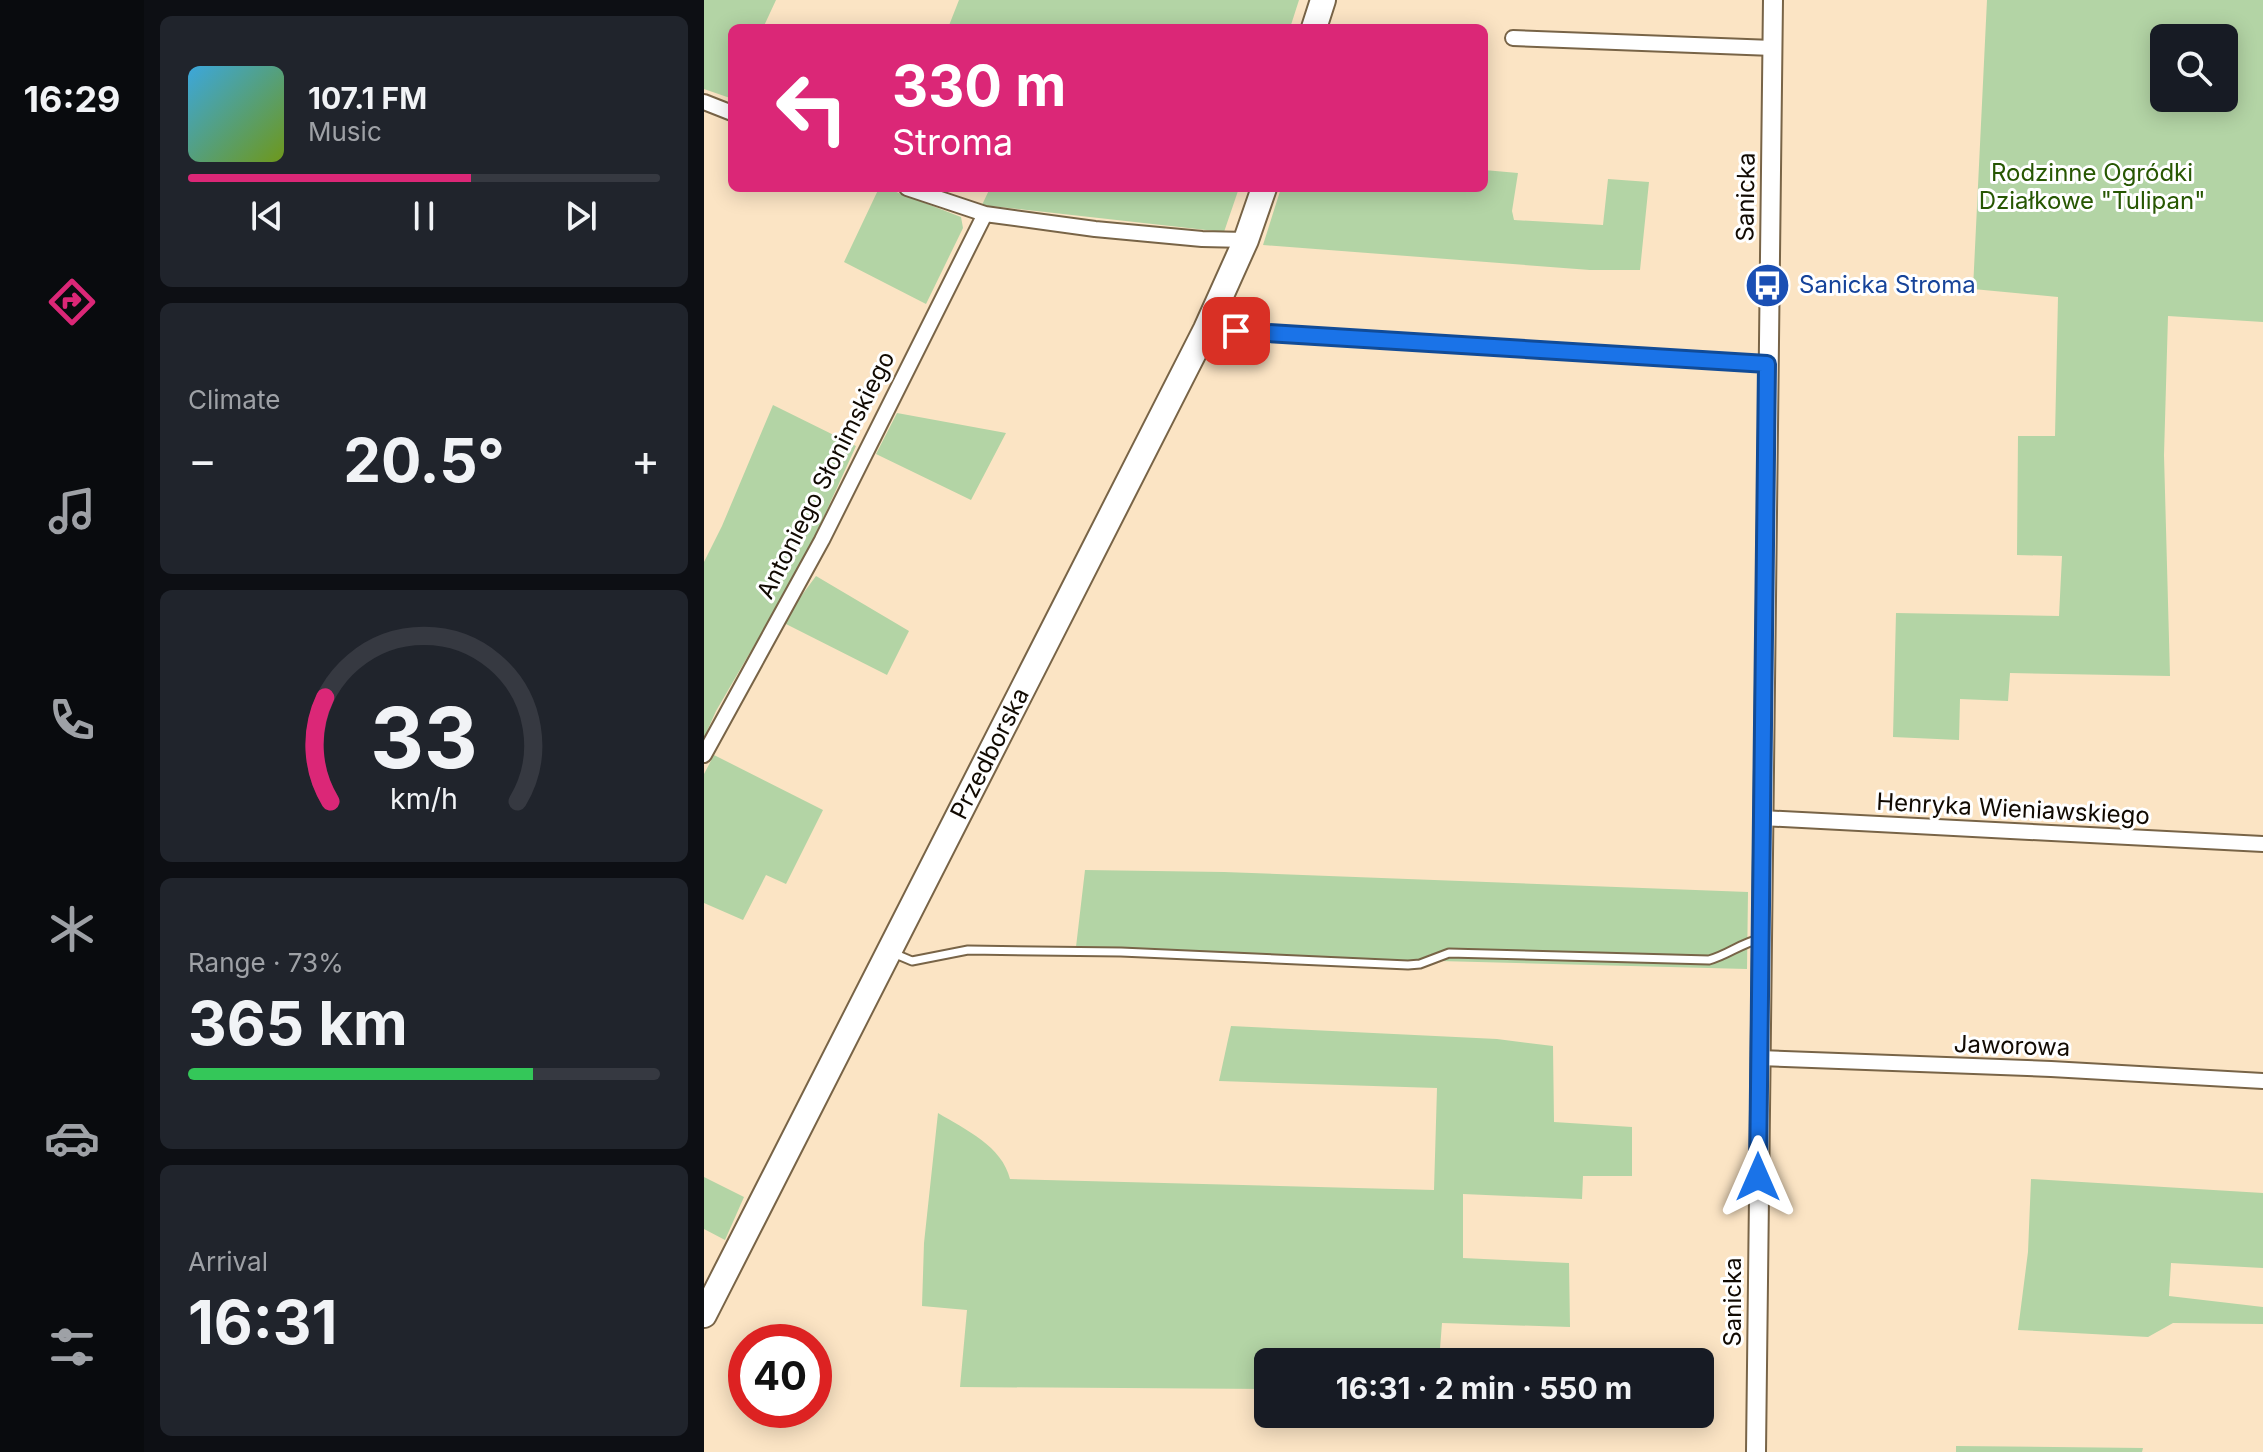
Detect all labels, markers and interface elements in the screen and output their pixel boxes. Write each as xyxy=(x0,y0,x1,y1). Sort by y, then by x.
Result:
map controls xyxy=(2150,24,2238,112)
button: search xyxy=(2150,24,2238,112)
text: 330 m xyxy=(892,52,1066,120)
icon: left xyxy=(760,56,864,160)
text: 16:29 xyxy=(24,77,120,121)
text: 107.1 FM xyxy=(308,80,427,116)
text: Music xyxy=(308,116,382,147)
text: Stroma xyxy=(892,120,1013,164)
street label: Sanicka xyxy=(1730,152,1761,242)
park label: Rodzinne Ogródki Działkowe "Tulipan" xyxy=(1979,158,2205,215)
icon: previous xyxy=(245,194,289,238)
icon: pause xyxy=(402,194,446,238)
icon: next xyxy=(559,194,603,238)
bus stop icon: Sanicka Stroma xyxy=(1744,261,1792,309)
place label: Sanicka Stroma xyxy=(1799,270,1976,299)
icon: directions xyxy=(44,274,100,330)
pin xyxy=(1202,297,1270,365)
icon: arrive xyxy=(1214,309,1258,353)
street label: Antoniego Słonimskiego xyxy=(750,346,901,603)
text: Climate xyxy=(188,384,280,415)
text: 20.5° xyxy=(343,424,505,496)
text: − xyxy=(188,433,217,487)
text: + xyxy=(631,433,660,487)
icon: music xyxy=(44,483,100,539)
street label: Przedborska xyxy=(944,683,1035,824)
text: 33 xyxy=(370,687,478,788)
icon: phone xyxy=(44,692,100,748)
text: km/h xyxy=(390,781,458,816)
street label: Henryka Wieniawskiego xyxy=(1876,787,2150,830)
icon: climate xyxy=(44,901,100,957)
text: Range · 73% xyxy=(188,947,344,978)
text: 365 km xyxy=(188,987,408,1059)
street label: Jaworowa xyxy=(1953,1029,2071,1062)
icon: car xyxy=(44,1110,100,1166)
position arrow xyxy=(1716,1135,1800,1219)
text: Arrival xyxy=(188,1246,268,1277)
street label: Sanicka xyxy=(1718,1257,1747,1347)
text: 16:31 xyxy=(188,1286,337,1358)
icon: filters xyxy=(44,1319,100,1375)
speed limit sign: 40 xyxy=(728,1324,832,1428)
text: 16:31 · 2 min · 550 m xyxy=(1336,1370,1632,1406)

